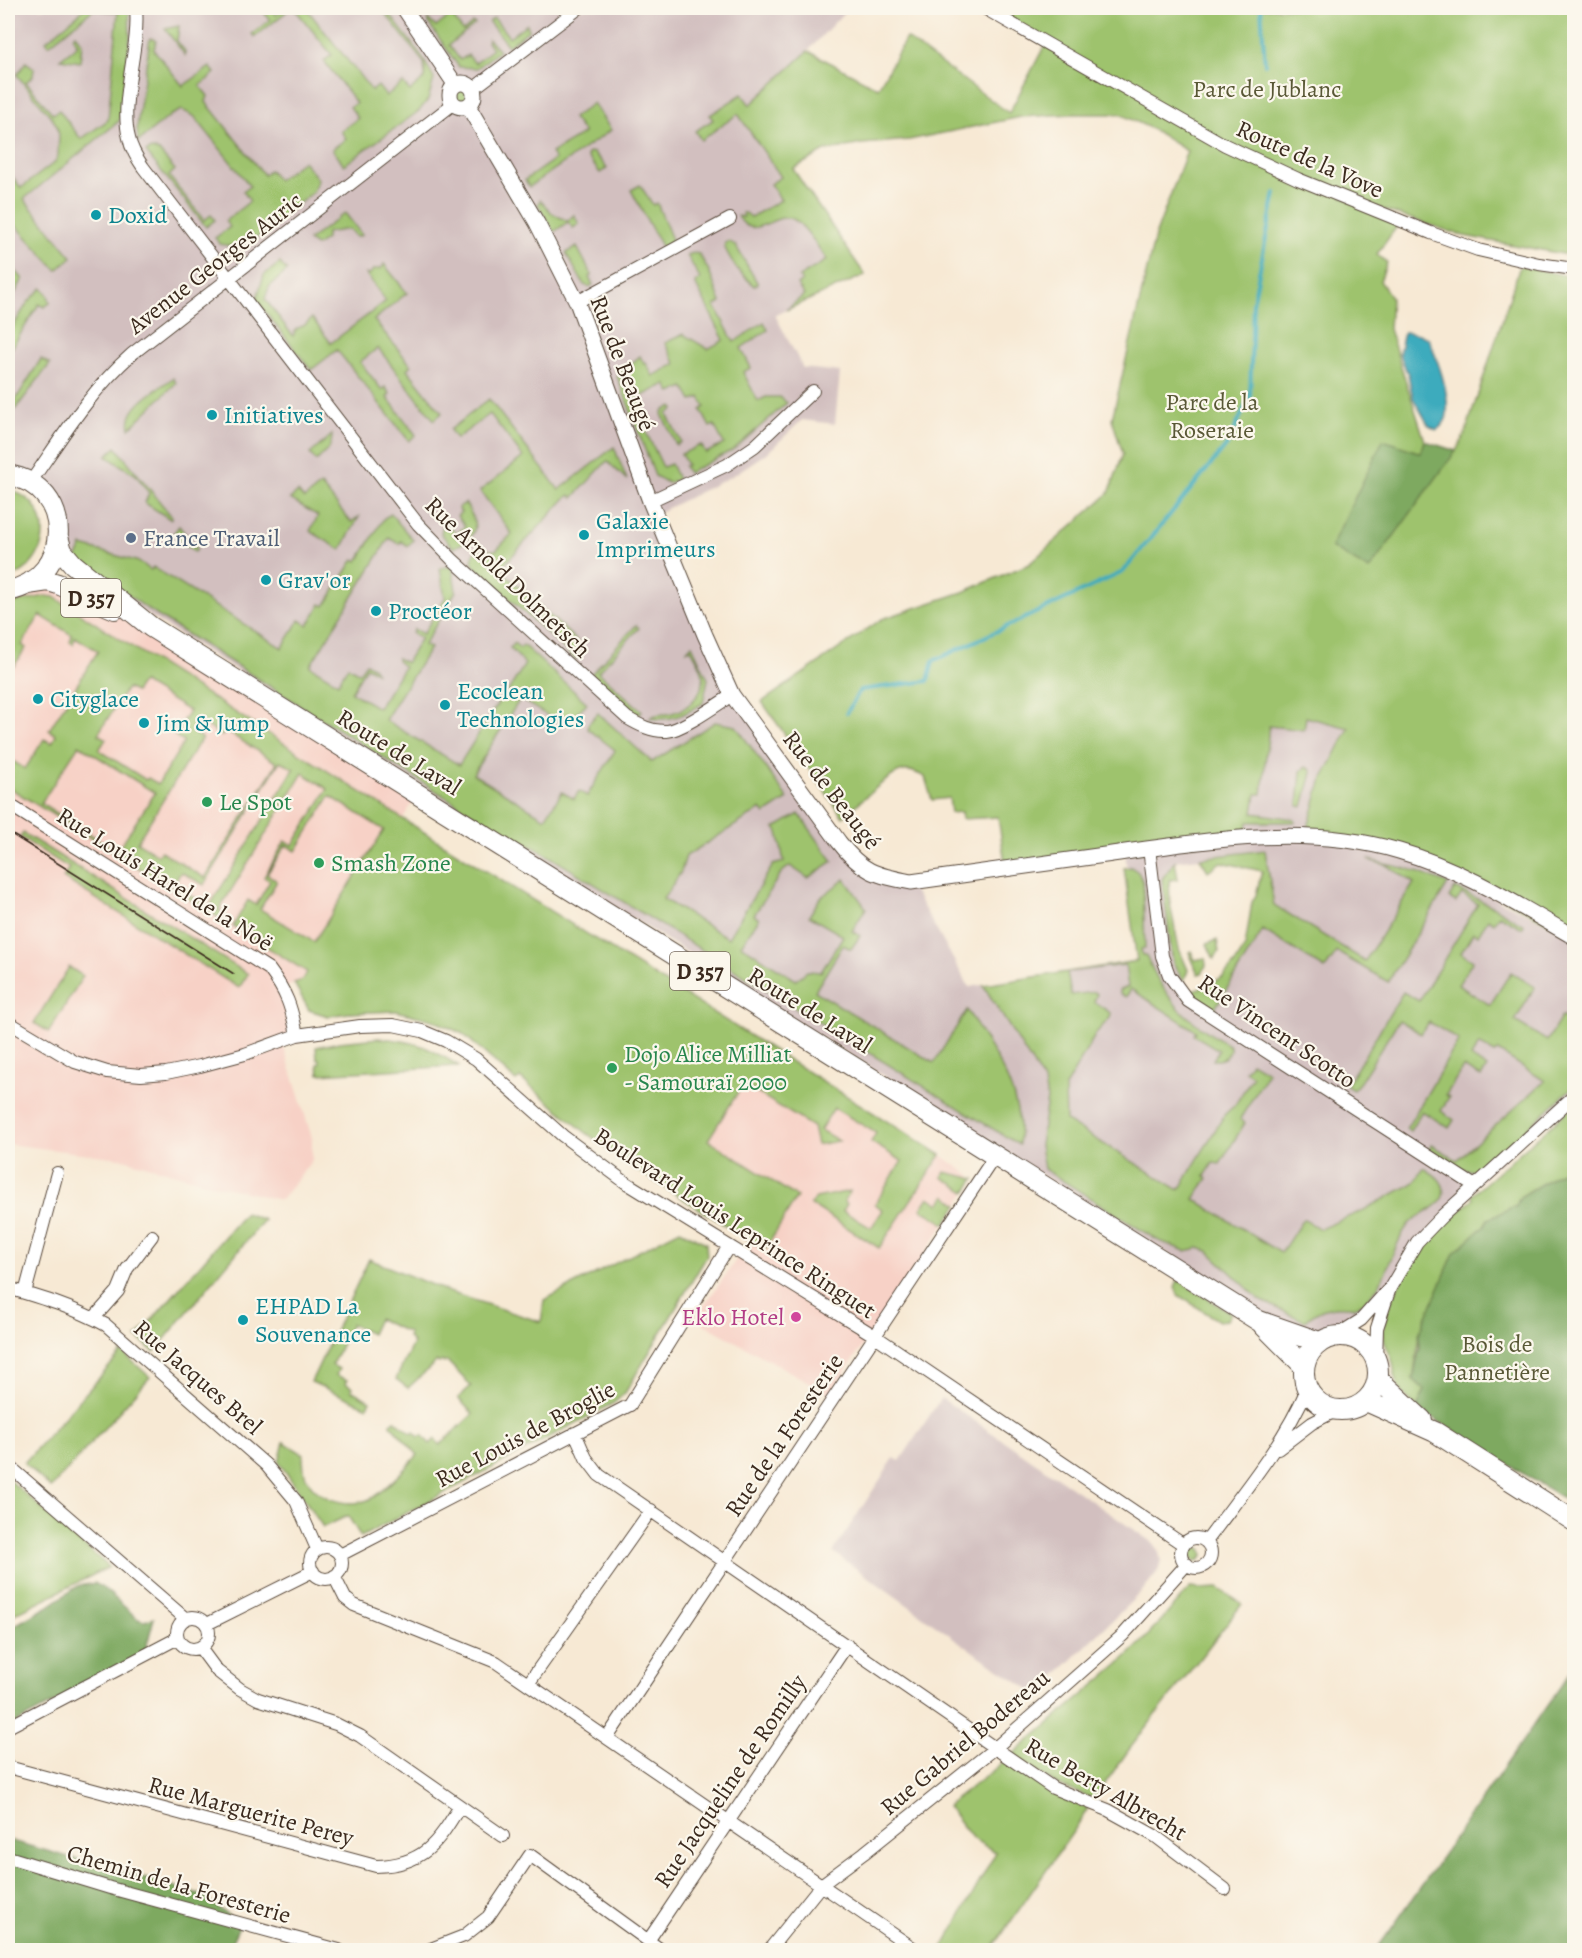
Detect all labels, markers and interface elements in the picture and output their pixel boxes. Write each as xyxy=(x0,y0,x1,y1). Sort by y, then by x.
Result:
park label: Parc de Jublanc xyxy=(1193,73,1341,105)
street label: Route de la Vove xyxy=(1231,112,1389,206)
street label: Avenue Georges Auric xyxy=(120,185,309,342)
place label: Doxid xyxy=(108,199,168,231)
marker: Doxid xyxy=(89,208,103,222)
street label: Rue de Beaugé xyxy=(583,291,663,435)
park label: Parc de la Roseraie xyxy=(1165,386,1259,446)
place label: Initiatives xyxy=(224,399,324,431)
marker: Initiatives xyxy=(205,408,219,422)
street label: Rue Arnold Dolmetsch xyxy=(418,489,598,665)
place label: Galaxie Imprimeurs xyxy=(596,505,716,565)
place label: France Travail xyxy=(143,522,280,554)
marker: Galaxie Imprimeurs xyxy=(577,528,591,542)
marker: France Travail xyxy=(124,531,138,545)
place label: Grav'or xyxy=(278,564,351,596)
marker: Grav'or xyxy=(259,573,273,587)
road number: D 357 xyxy=(61,579,121,617)
place label: Proctéor xyxy=(388,595,472,627)
marker: Proctéor xyxy=(369,604,383,618)
place label: Ecoclean Technologies xyxy=(457,675,585,735)
place label: Cityglace xyxy=(50,683,139,715)
marker: Cityglace xyxy=(31,692,45,706)
marker: Ecoclean Technologies xyxy=(438,698,452,712)
street label: Route de Laval xyxy=(331,701,467,803)
place label: Jim & Jump xyxy=(156,707,269,739)
marker: Jim & Jump xyxy=(137,716,151,730)
street label: Rue de Beaugé xyxy=(775,724,889,856)
place label: Le Spot xyxy=(219,786,292,818)
marker: Le Spot xyxy=(200,795,214,809)
street label: Rue Louis Harel de la Noë xyxy=(51,799,279,959)
place label: Smash Zone xyxy=(331,847,451,879)
marker: Smash Zone xyxy=(312,856,326,870)
road number: D 357 xyxy=(670,952,730,990)
street label: Route de Laval xyxy=(742,959,878,1061)
street label: Rue Vincent Scotto xyxy=(1192,966,1362,1096)
place label: Dojo Alice Milliat - Samouraï 2000 xyxy=(624,1038,792,1098)
marker: Dojo Alice Milliat - Samouraï 2000 xyxy=(605,1061,619,1075)
street label: Boulevard Louis Leprince Ringuet xyxy=(588,1120,882,1326)
place label: EHPAD La Souvenance xyxy=(255,1290,371,1350)
place label: Eklo Hotel xyxy=(681,1301,784,1333)
marker: Eklo Hotel xyxy=(789,1310,803,1324)
street label: Rue Jacques Brel xyxy=(127,1312,269,1442)
marker: EHPAD La Souvenance xyxy=(236,1313,250,1327)
park label: Bois de Pannetière xyxy=(1444,1328,1550,1388)
street label: Rue de la Foresterie xyxy=(717,1347,851,1523)
street label: Rue Louis de Broglie xyxy=(429,1373,621,1495)
street label: Rue Gabriel Bodereau xyxy=(873,1661,1057,1823)
street label: Rue Jacqueline de Romilly xyxy=(646,1668,814,1894)
street label: Rue Berty Albrecht xyxy=(1019,1730,1193,1848)
street label: Rue Marguerite Perey xyxy=(145,1768,357,1854)
street label: Chemin de la Foresterie xyxy=(63,1837,295,1931)

